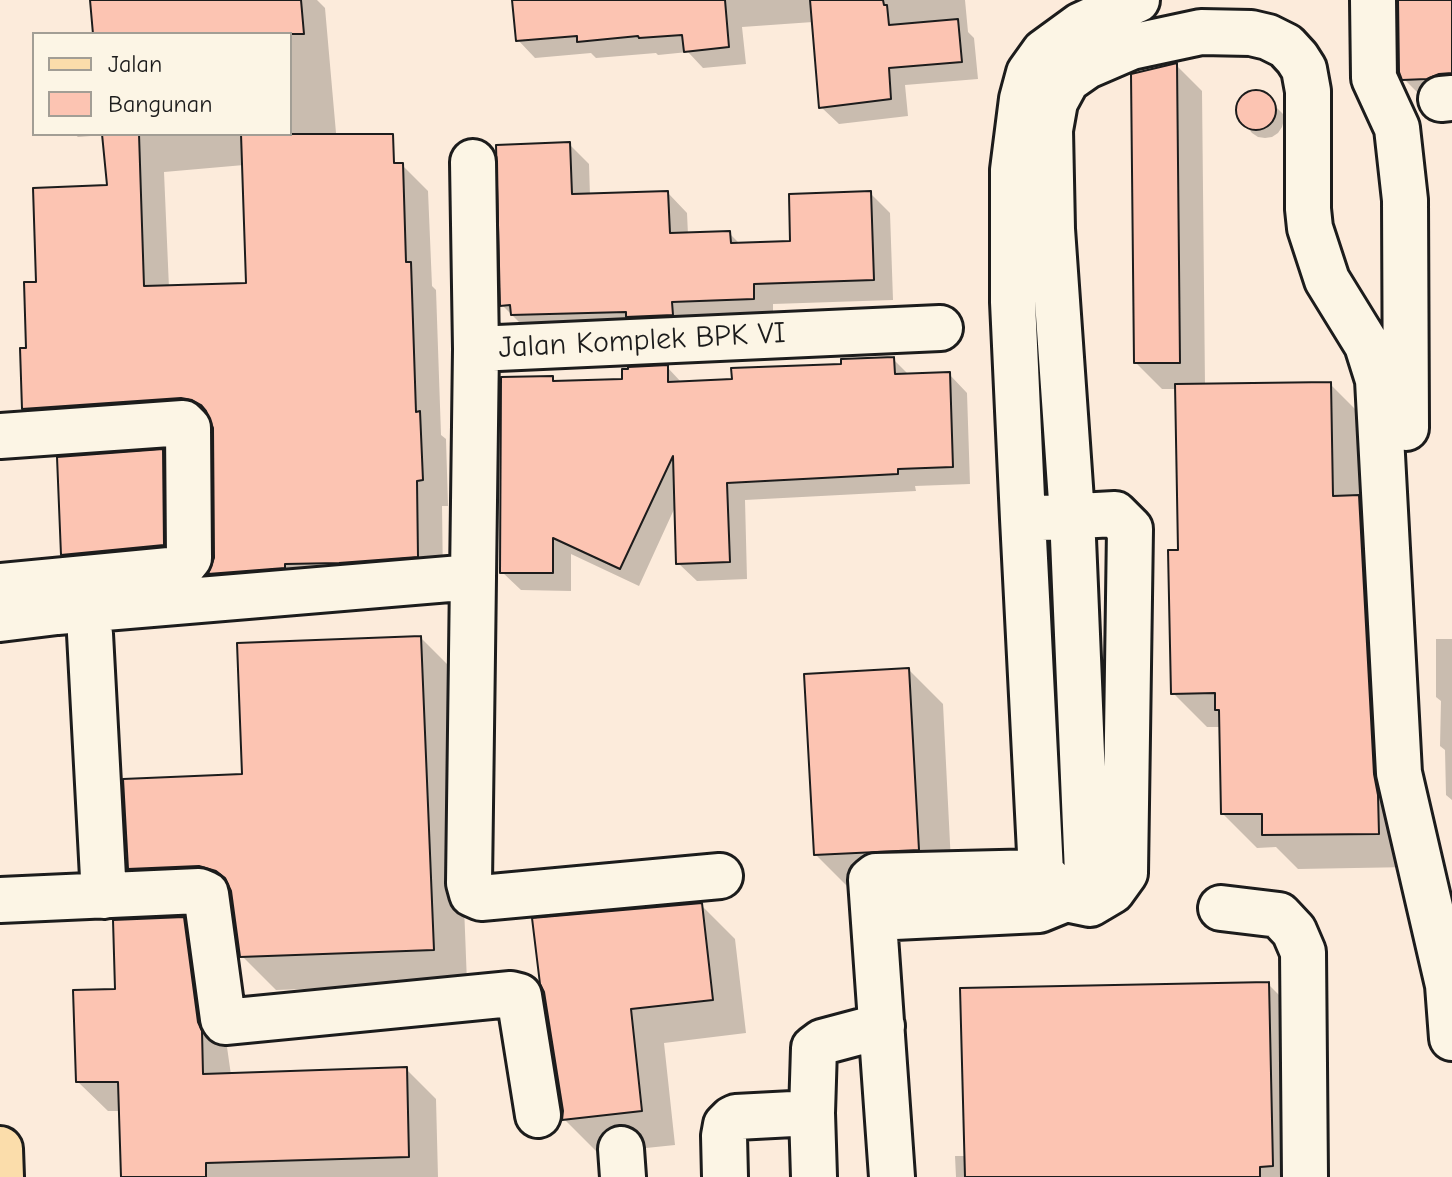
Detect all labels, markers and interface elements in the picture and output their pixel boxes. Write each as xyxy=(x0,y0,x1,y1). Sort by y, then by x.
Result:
legend xyxy=(32,32,292,136)
text: Jalan xyxy=(108,50,162,78)
text: Bangunan xyxy=(108,90,212,118)
street label: Jalan Komplek BPK VI xyxy=(498,316,786,366)

